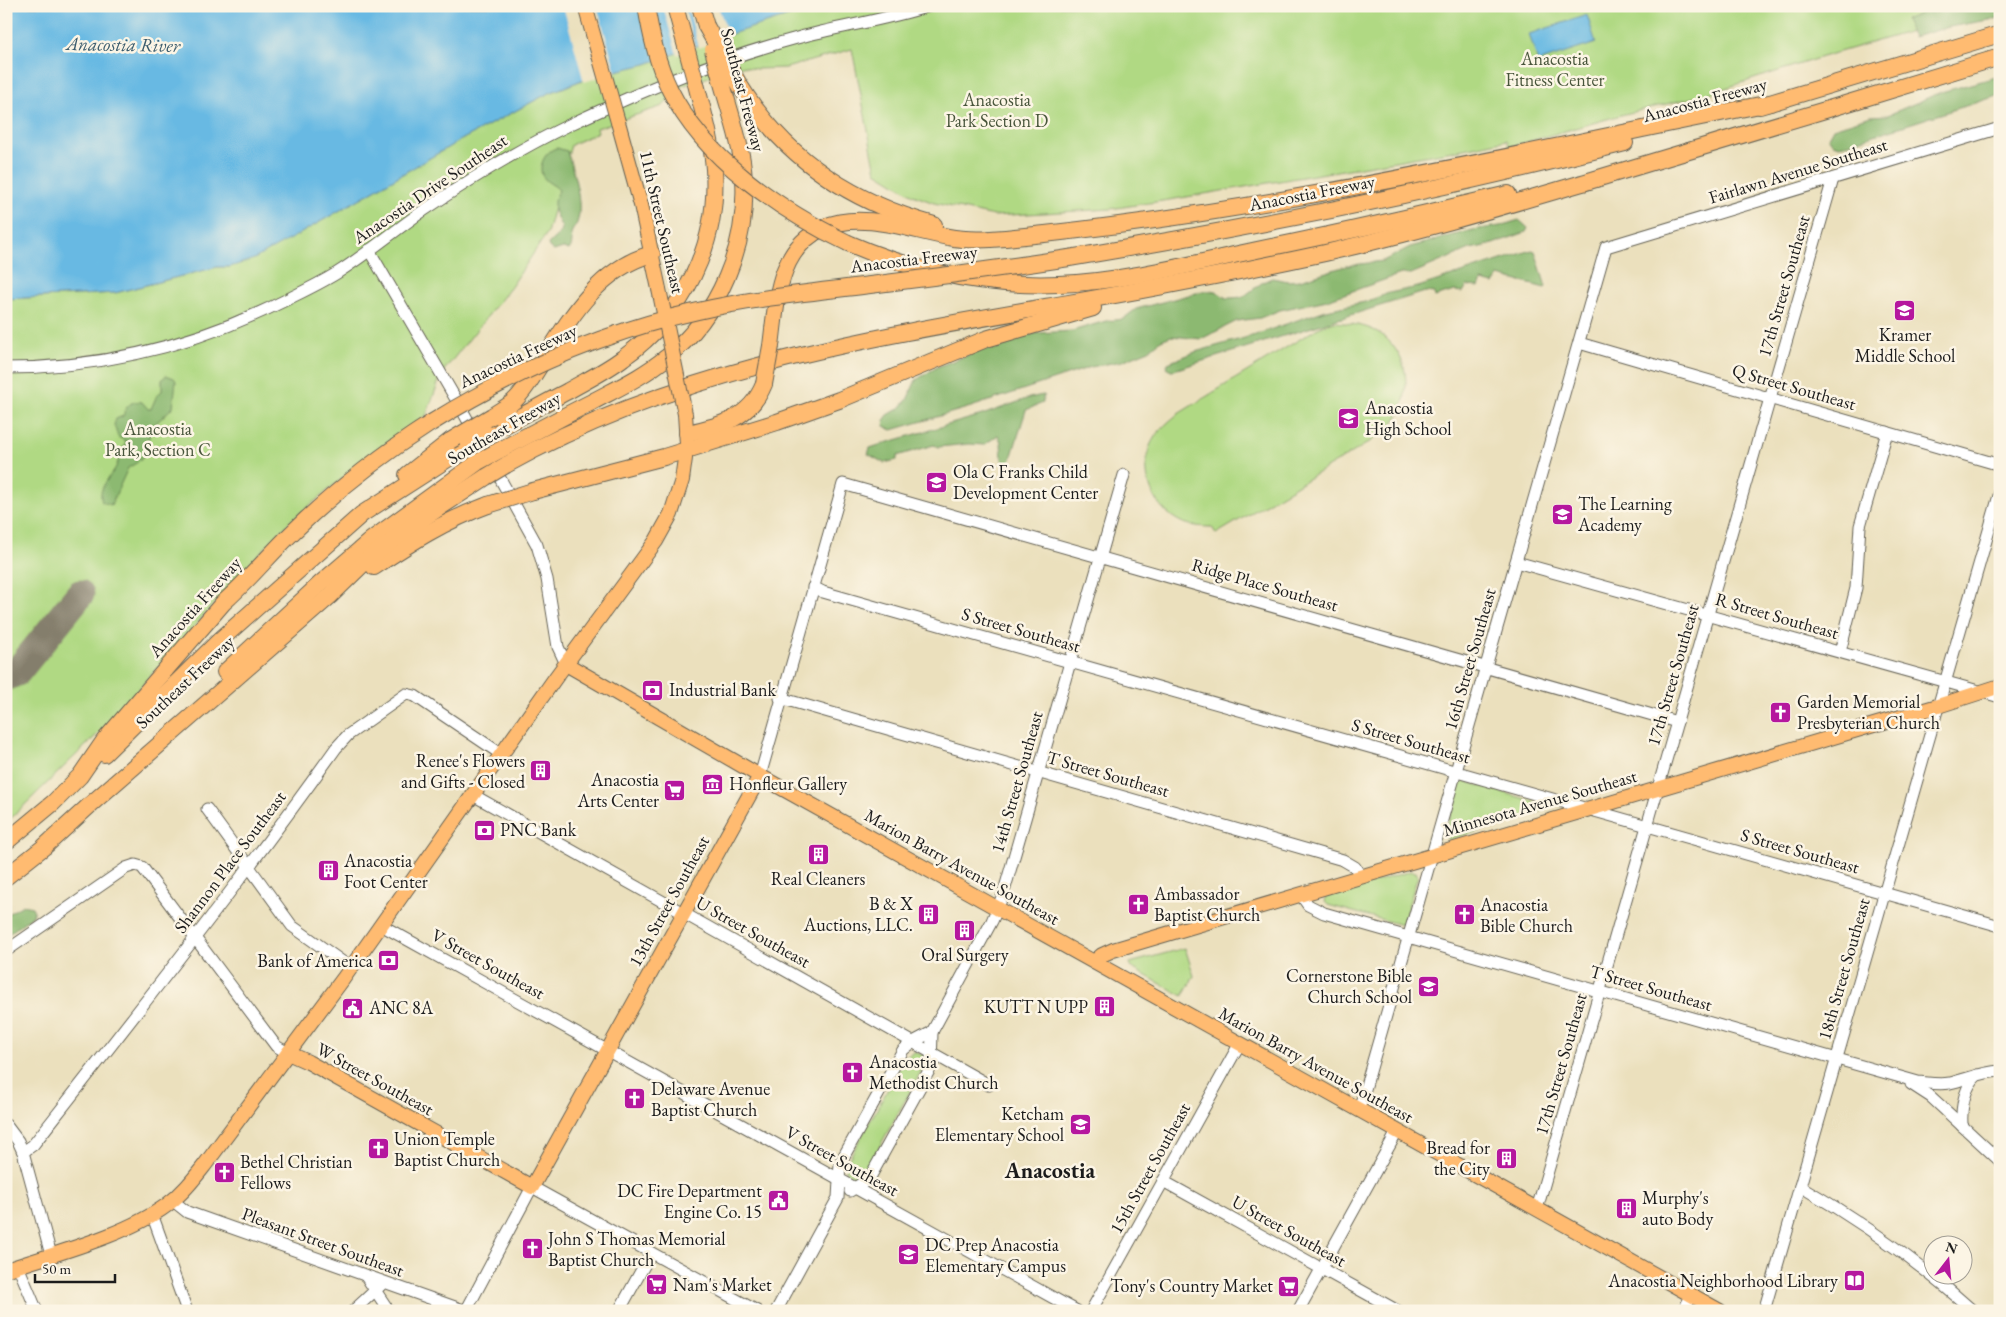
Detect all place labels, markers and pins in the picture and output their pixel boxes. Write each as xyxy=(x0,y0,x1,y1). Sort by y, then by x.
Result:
school or university icon: Kramer Middle School xyxy=(1893,298,1917,322)
place label: Kramer Middle School xyxy=(1855,323,1955,367)
place label: Anacostia High School xyxy=(1364,396,1452,440)
school or university icon: Anacostia High School xyxy=(1337,406,1361,430)
place label: Ola C Franks Child Development Center xyxy=(953,460,1098,504)
school or university icon: Ola C Franks Child Development Center xyxy=(925,470,949,494)
place label: The Learning Academy xyxy=(1577,492,1672,536)
school or university icon: The Learning Academy xyxy=(1550,502,1574,526)
bank icon: Industrial Bank xyxy=(641,678,665,702)
place label: Industrial Bank xyxy=(669,678,776,701)
place label: Garden Memorial Presbyterian Church xyxy=(1797,690,1940,734)
church icon: Garden Memorial Presbyterian Church xyxy=(1769,700,1793,724)
place label: Renee's Flowers and Gifts - Closed xyxy=(401,749,526,793)
building icon: Renee's Flowers and Gifts - Closed xyxy=(529,759,553,783)
place label: Anacostia Arts Center xyxy=(576,768,660,812)
museum icon: Honfleur Gallery xyxy=(701,772,725,796)
place label: Honfleur Gallery xyxy=(729,772,847,795)
supermarket icon: Anacostia Arts Center xyxy=(663,778,687,802)
bank icon: PNC Bank xyxy=(472,818,496,842)
place label: PNC Bank xyxy=(500,818,577,841)
building icon: Real Cleaners xyxy=(806,842,830,866)
place label: Anacostia Foot Center xyxy=(343,849,428,893)
building icon: Anacostia Foot Center xyxy=(316,859,340,883)
place label: Real Cleaners xyxy=(771,867,865,890)
place label: Ambassador Baptist Church xyxy=(1153,882,1260,926)
place label: B & X Auctions, LLC. xyxy=(803,892,913,936)
church icon: Ambassador Baptist Church xyxy=(1126,892,1150,916)
place label: Anacostia Bible Church xyxy=(1479,893,1573,937)
building icon: B & X Auctions, LLC. xyxy=(917,902,941,926)
church icon: Anacostia Bible Church xyxy=(1452,903,1476,927)
building icon: Oral Surgery xyxy=(953,918,977,942)
place label: Oral Surgery xyxy=(921,943,1009,966)
place label: Bank of America xyxy=(257,949,374,972)
bank icon: Bank of America xyxy=(377,949,401,973)
place label: Cornerstone Bible Church School xyxy=(1286,964,1412,1008)
school or university icon: Cornerstone Bible Church School xyxy=(1416,974,1440,998)
place label: KUTT N UPP xyxy=(984,995,1088,1018)
building icon: KUTT N UPP xyxy=(1092,995,1116,1019)
public building icon: ANC 8A xyxy=(341,996,365,1020)
place label: ANC 8A xyxy=(368,996,434,1019)
place label: Anacostia Methodist Church xyxy=(868,1050,998,1094)
church icon: Anacostia Methodist Church xyxy=(841,1060,865,1084)
place label: Delaware Avenue Baptist Church xyxy=(651,1077,770,1121)
church icon: Delaware Avenue Baptist Church xyxy=(623,1087,647,1111)
place label: Ketcham Elementary School xyxy=(935,1102,1064,1146)
school or university icon: Ketcham Elementary School xyxy=(1068,1112,1092,1136)
place label: Union Temple Baptist Church xyxy=(394,1127,500,1171)
place label: Bread for the City xyxy=(1426,1136,1490,1180)
church icon: Union Temple Baptist Church xyxy=(366,1137,390,1161)
building icon: Bread for the City xyxy=(1494,1146,1518,1170)
place label: Bethel Christian Fellows xyxy=(240,1150,353,1194)
church icon: Bethel Christian Fellows xyxy=(212,1160,236,1184)
place label: DC Fire Department Engine Co. 15 xyxy=(617,1179,762,1223)
place label: Murphy's auto Body xyxy=(1642,1186,1713,1230)
public building icon: DC Fire Department Engine Co. 15 xyxy=(766,1189,790,1213)
building icon: Murphy's auto Body xyxy=(1614,1196,1638,1220)
place label: John S Thomas Memorial Baptist Church xyxy=(546,1227,726,1271)
place label: DC Prep Anacostia Elementary Campus xyxy=(925,1233,1066,1277)
church icon: John S Thomas Memorial Baptist Church xyxy=(520,1237,544,1261)
school or university icon: DC Prep Anacostia Elementary Campus xyxy=(897,1243,921,1267)
place label: Anacostia Neighborhood Library xyxy=(1607,1269,1838,1292)
library icon: Anacostia Neighborhood Library xyxy=(1842,1269,1866,1293)
supermarket icon: Nam's Market xyxy=(645,1273,669,1297)
place label: Nam's Market xyxy=(673,1273,772,1296)
place label: Tony's Country Market xyxy=(1110,1274,1273,1297)
supermarket icon: Tony's Country Market xyxy=(1277,1274,1301,1298)

